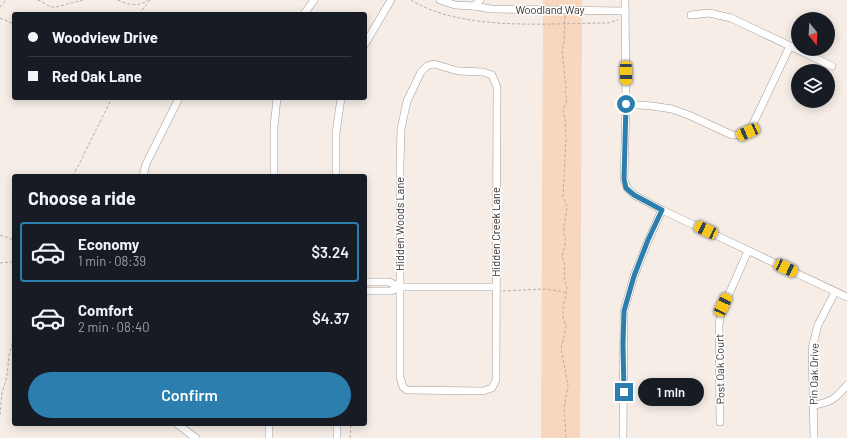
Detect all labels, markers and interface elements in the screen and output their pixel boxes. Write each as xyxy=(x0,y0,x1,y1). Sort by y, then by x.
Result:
street label: Woodland Way xyxy=(515,3,585,16)
north arrow xyxy=(791,12,835,56)
map controls xyxy=(791,12,835,108)
text: Woodview Drive xyxy=(52,28,158,46)
car xyxy=(620,61,632,85)
button: layers xyxy=(791,64,835,108)
text: Red Oak Lane xyxy=(52,67,142,85)
route start xyxy=(617,95,635,113)
car xyxy=(735,122,761,142)
street label: Hidden Woods Lane xyxy=(393,177,406,271)
text: Choose a ride xyxy=(28,187,136,209)
street label: Hidden Creek Lane xyxy=(489,187,502,277)
car xyxy=(693,219,719,241)
icon: car xyxy=(30,234,66,270)
text: Economy xyxy=(78,235,139,253)
text: $3.24 xyxy=(311,243,349,261)
text: 1 min · 08:39 xyxy=(78,253,146,269)
car xyxy=(773,257,799,279)
car xyxy=(712,292,734,318)
icon: car xyxy=(30,300,66,336)
text: Comfort xyxy=(78,301,133,319)
text: $4.37 xyxy=(312,309,349,327)
text: 2 min · 08:40 xyxy=(78,319,150,335)
street label: Post Oak Court xyxy=(712,334,727,404)
street label: Pin Oak Drive xyxy=(806,343,821,405)
button: Confirm xyxy=(28,372,351,418)
callout: 1 min xyxy=(638,378,704,406)
route end xyxy=(615,383,633,401)
text: 1 min xyxy=(657,384,685,400)

